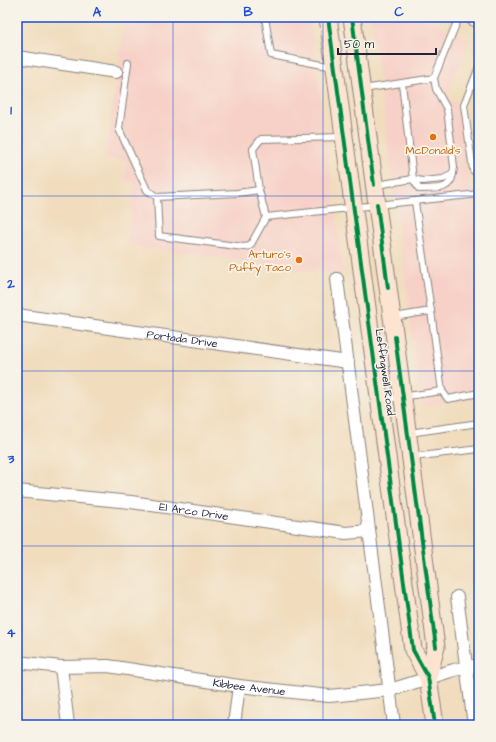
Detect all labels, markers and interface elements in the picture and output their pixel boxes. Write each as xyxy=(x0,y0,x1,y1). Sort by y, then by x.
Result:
text: A xyxy=(93,3,102,21)
text: B xyxy=(243,3,253,21)
text: C xyxy=(394,3,404,21)
scale bar xyxy=(338,30,436,56)
text: 50 m xyxy=(344,36,375,53)
text: 1 xyxy=(10,101,12,119)
marker: McDonald's xyxy=(428,132,438,142)
place label: McDonald's xyxy=(405,143,461,158)
place label: Arturo's Puffy Taco xyxy=(229,247,292,276)
marker: Arturo's Puffy Taco xyxy=(294,255,304,265)
text: 2 xyxy=(6,275,15,293)
street label: Portada Drive xyxy=(146,326,219,351)
street label: Leffingwell Road xyxy=(370,328,399,417)
text: 3 xyxy=(7,450,15,468)
street label: El Arco Drive xyxy=(158,499,230,523)
text: 4 xyxy=(7,624,16,642)
street label: Kibbee Avenue xyxy=(212,675,286,699)

